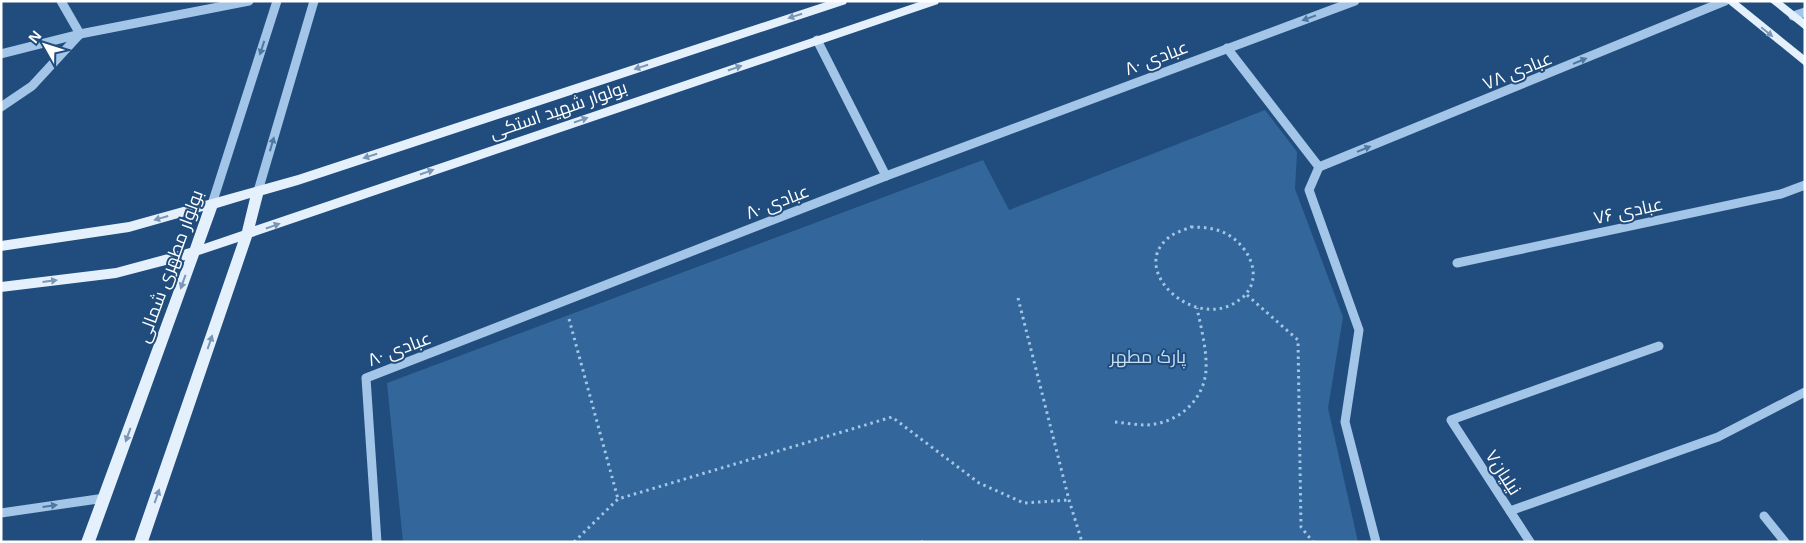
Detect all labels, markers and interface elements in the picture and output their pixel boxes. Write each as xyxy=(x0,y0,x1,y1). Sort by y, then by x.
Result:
one-way arrow xyxy=(788,13,803,21)
one-way arrow xyxy=(1302,15,1317,22)
north arrow xyxy=(20,20,70,70)
text: N xyxy=(24,26,45,47)
one-way arrow xyxy=(1761,26,1774,37)
street label: عبادی ۸۰ xyxy=(1121,34,1191,80)
one-way arrow xyxy=(258,40,265,55)
street label: عبادی ۷۸ xyxy=(1479,45,1555,95)
one-way arrow xyxy=(1573,57,1588,65)
one-way arrow xyxy=(633,64,648,72)
one-way arrow xyxy=(727,64,742,71)
street label: بولوار شهید استکی xyxy=(486,74,630,144)
one-way arrow xyxy=(573,116,588,123)
one-way arrow xyxy=(269,137,277,152)
one-way arrow xyxy=(1357,145,1372,152)
one-way arrow xyxy=(363,153,378,161)
one-way arrow xyxy=(419,168,434,175)
street label: عبادی ۸۰ xyxy=(742,178,812,224)
street label: بولوار مطهری شمالی xyxy=(130,186,208,346)
street label: عبادی ۷۶ xyxy=(1591,191,1665,229)
one-way arrow xyxy=(153,215,168,223)
one-way arrow xyxy=(266,221,281,229)
one-way arrow xyxy=(179,275,187,290)
one-way arrow xyxy=(42,277,58,285)
street label: عبادی ۸۰ xyxy=(364,325,434,371)
one-way arrow xyxy=(206,334,214,349)
park label: پارک مطهر xyxy=(1109,344,1186,369)
one-way arrow xyxy=(123,428,131,443)
street label: نیلیان۷ xyxy=(1480,445,1528,499)
one-way arrow xyxy=(154,488,161,503)
one-way arrow xyxy=(42,502,58,510)

